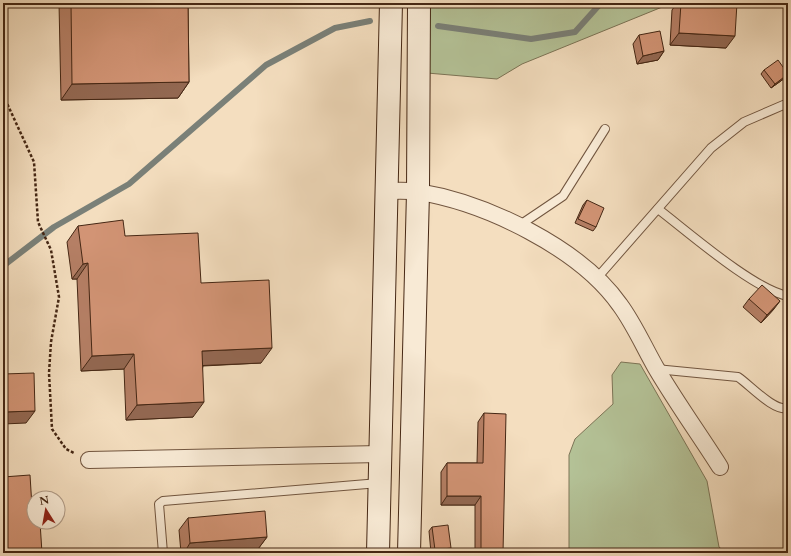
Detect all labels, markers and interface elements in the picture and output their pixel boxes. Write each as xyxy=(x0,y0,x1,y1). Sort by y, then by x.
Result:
north arrow xyxy=(26,490,66,530)
text: N xyxy=(38,492,51,509)

